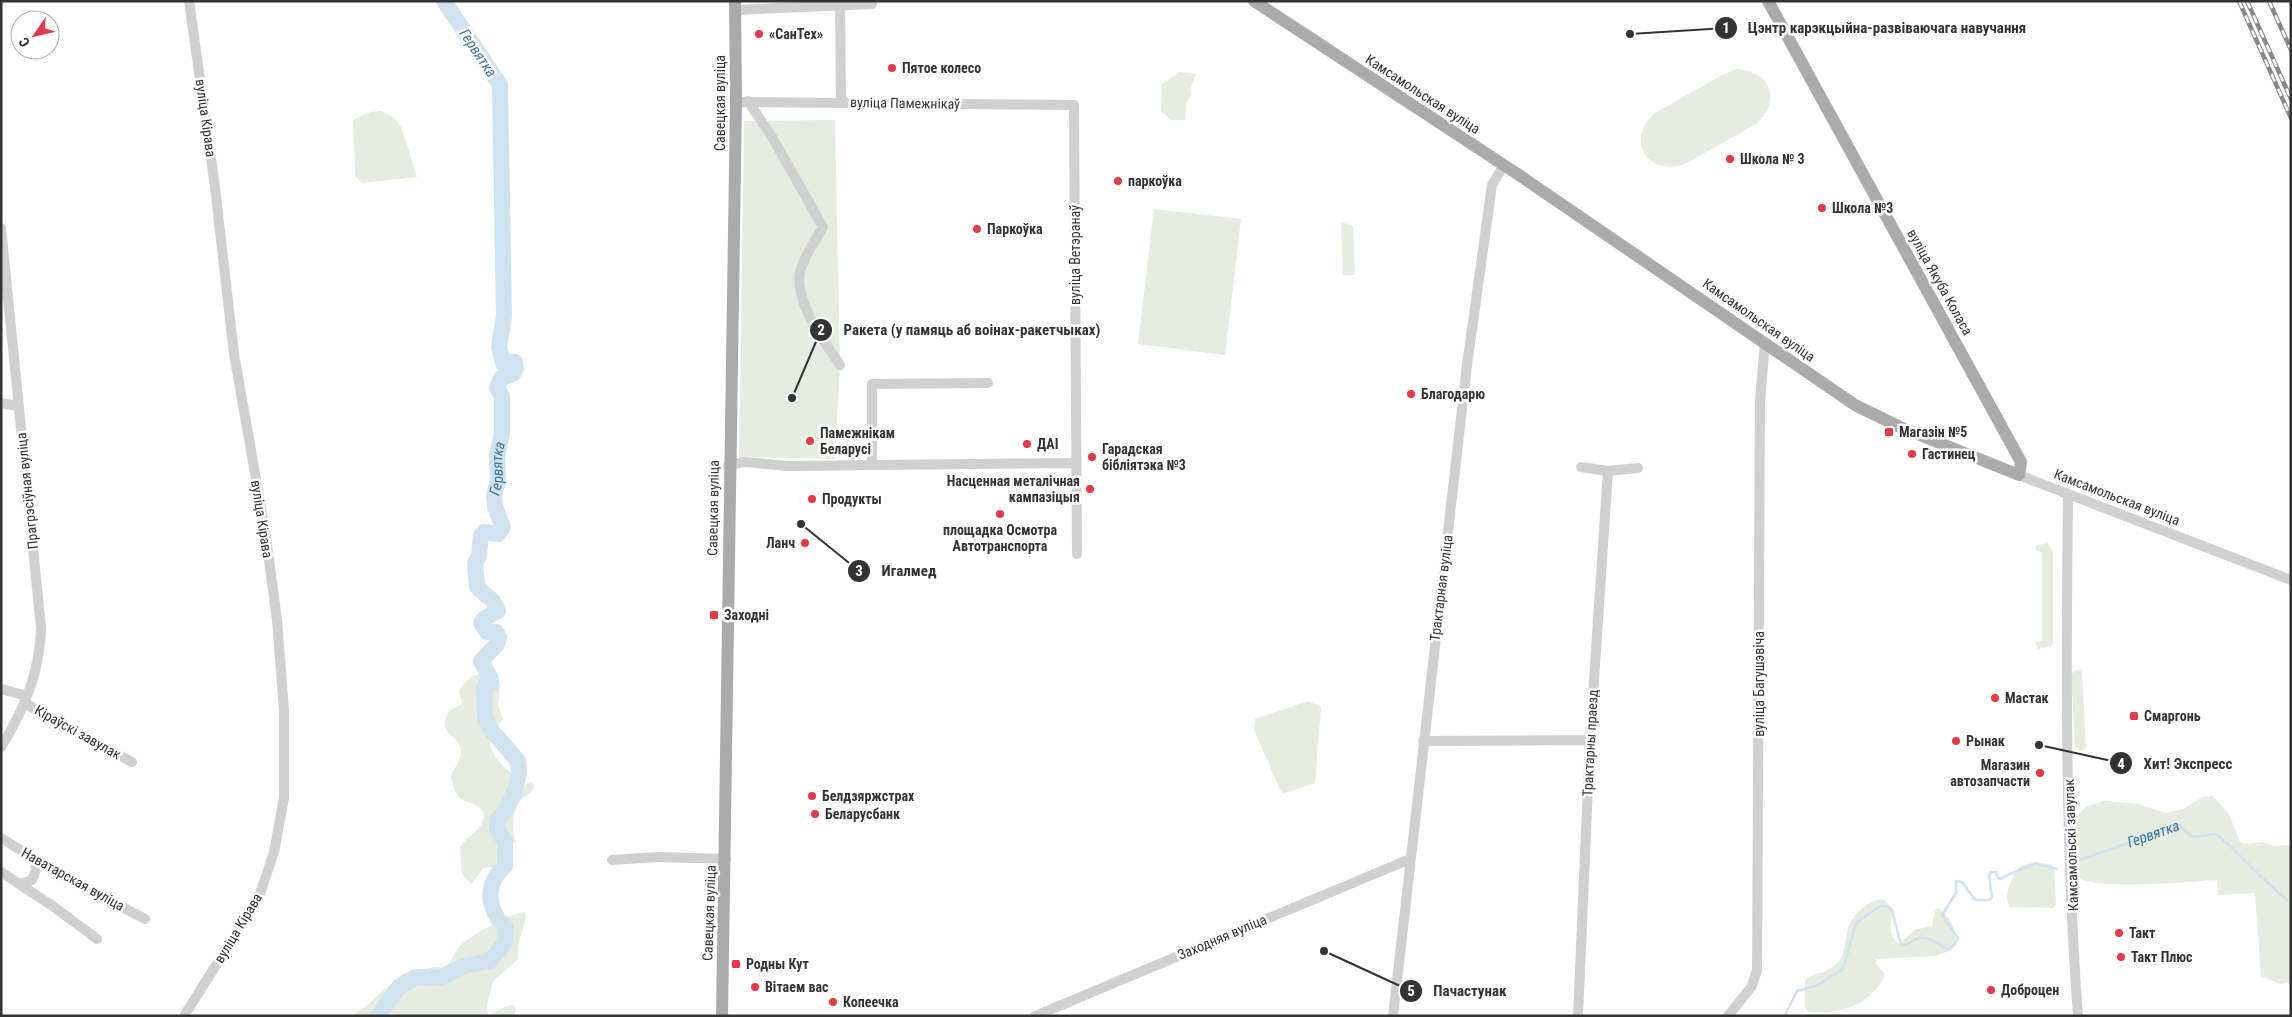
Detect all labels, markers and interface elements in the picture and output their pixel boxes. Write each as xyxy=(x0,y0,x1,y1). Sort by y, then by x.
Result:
north arrow xyxy=(10,10,60,60)
callout: Цэнтр карэкцыйна-развіваючага навучання xyxy=(1713,13,2037,43)
text: 1 xyxy=(1722,19,1730,37)
text: Цэнтр карэкцыйна-развіваючага навучання xyxy=(1748,19,2026,37)
water label: Гервятка xyxy=(455,25,501,81)
place label: «СанТех» xyxy=(769,26,823,42)
marker: «СанТех» xyxy=(753,28,765,40)
text: С xyxy=(15,34,33,50)
street label: Камсамольская вуліца xyxy=(1363,51,1483,137)
street label: Савецкая вуліца xyxy=(712,55,728,151)
place label: Пятое колесо xyxy=(902,60,981,76)
marker: Пятое колесо xyxy=(886,62,898,74)
street label: вуліца Кірава xyxy=(193,78,219,158)
street label: вуліца Памежнікаў xyxy=(850,94,960,112)
place label: Школа № 3 xyxy=(1740,151,1805,167)
marker: Школа № 3 xyxy=(1724,153,1736,165)
place label: паркоўка xyxy=(1128,173,1182,189)
marker: паркоўка xyxy=(1112,175,1124,187)
place label: Школа №3 xyxy=(1832,200,1893,216)
marker: Школа №3 xyxy=(1816,202,1828,214)
street label: вуліца Ветэранаў xyxy=(1067,205,1083,305)
place label: Паркоўка xyxy=(987,221,1043,237)
marker: Паркоўка xyxy=(971,223,983,235)
street label: вуліца Якуба Коласа xyxy=(1904,226,1976,338)
street label: Камсамольская вуліца xyxy=(1700,275,1818,365)
callout: Ракета (у памяць аб воінах-ракетчыках) xyxy=(808,315,1110,345)
text: 2 xyxy=(817,321,825,339)
text: Ракета (у памяць аб воінах-ракетчыках) xyxy=(844,321,1101,339)
place label: Благодарю xyxy=(1421,386,1485,402)
marker: Благодарю xyxy=(1405,388,1417,400)
place label: Магазін №5 xyxy=(1899,424,1967,440)
place label: Памежнікам Беларусі xyxy=(820,425,895,457)
marker: Магазін №5 xyxy=(1883,426,1895,438)
street label: Прагрэсіўная вуліца xyxy=(13,432,41,550)
marker: Памежнікам Беларусі xyxy=(804,435,816,447)
place label: ДАІ xyxy=(1037,436,1058,452)
marker: ДАІ xyxy=(1021,438,1033,450)
water label: Гервятка xyxy=(486,440,509,497)
place label: Гарадская бібліятэка №3 xyxy=(1102,441,1186,473)
place label: Гастинец xyxy=(1922,446,1976,462)
marker: Гастинец xyxy=(1906,448,1918,460)
marker: Гарадская бібліятэка №3 xyxy=(1086,451,1098,463)
street label: Савецкая вуліца xyxy=(704,460,722,556)
street label: Камсамольская вуліца xyxy=(2052,466,2182,528)
place label: Насценная металічная кампазіцыя xyxy=(947,473,1080,505)
street label: вуліца Кірава xyxy=(248,479,276,559)
marker: Насценная металічная кампазіцыя xyxy=(1084,483,1096,495)
place label: Продукты xyxy=(822,491,882,507)
marker: Продукты xyxy=(806,493,818,505)
marker: площадка Осмотра Автотранспорта xyxy=(994,508,1006,520)
place label: площадка Осмотра Автотранспорта xyxy=(943,522,1057,554)
street label: Трактарная вуліца xyxy=(1427,534,1455,642)
place label: Ланч xyxy=(766,535,795,551)
marker: Ланч xyxy=(799,537,811,549)
callout: Игалмед xyxy=(847,556,947,586)
text: 3 xyxy=(855,562,863,580)
text: Игалмед xyxy=(882,562,937,580)
place label: Заходні xyxy=(724,607,769,623)
marker: Заходні xyxy=(708,609,720,621)
street label: вуліца Багушэвіча xyxy=(1751,631,1767,737)
street label: Трактарны праезд xyxy=(1579,689,1601,797)
place label: Мастак xyxy=(2005,690,2049,706)
marker: Мастак xyxy=(1989,692,2001,704)
street label: Кіраўскі завулак xyxy=(32,702,124,762)
place label: Смаргонь xyxy=(2144,708,2201,724)
marker: Смаргонь xyxy=(2128,710,2140,722)
place label: Рынак xyxy=(1966,733,2005,749)
marker: Рынак xyxy=(1950,735,1962,747)
callout: Хит! Экспресс xyxy=(2109,748,2243,778)
text: 4 xyxy=(2117,755,2125,773)
text: Хит! Экспресс xyxy=(2144,755,2233,773)
place label: Магазин автозапчасти xyxy=(1950,757,2030,789)
marker: Магазин автозапчасти xyxy=(2034,767,2046,779)
street label: Камсамольскі завулак xyxy=(2061,778,2081,911)
place label: Белдзяржстрах xyxy=(822,788,915,804)
marker: Белдзяржстрах xyxy=(806,790,818,802)
place label: Беларусбанк xyxy=(825,806,900,822)
marker: Беларусбанк xyxy=(809,808,821,820)
water label: Гервятка xyxy=(2125,817,2182,852)
street label: Наватарская вуліца xyxy=(19,844,127,914)
street label: Савецкая вуліца xyxy=(699,865,719,961)
street label: вуліца Кірава xyxy=(211,890,265,966)
street label: Заходняя вуліца xyxy=(1175,911,1269,963)
place label: Такт xyxy=(2129,925,2156,941)
marker: Такт xyxy=(2113,927,2125,939)
place label: Такт Плюс xyxy=(2131,949,2193,965)
marker: Такт Плюс xyxy=(2115,951,2127,963)
place label: Родны Кут xyxy=(746,956,809,972)
marker: Родны Кут xyxy=(730,958,742,970)
callout: Пачастунак xyxy=(1399,976,1517,1006)
place label: Вітаем вас xyxy=(765,979,829,995)
marker: Вітаем вас xyxy=(749,981,761,993)
text: 5 xyxy=(1407,982,1415,1000)
text: Пачастунак xyxy=(1433,982,1507,1000)
place label: Доброцен xyxy=(2001,982,2059,998)
marker: Доброцен xyxy=(1985,984,1997,996)
place label: Копеечка xyxy=(843,994,899,1010)
marker: Копеечка xyxy=(827,996,839,1008)

